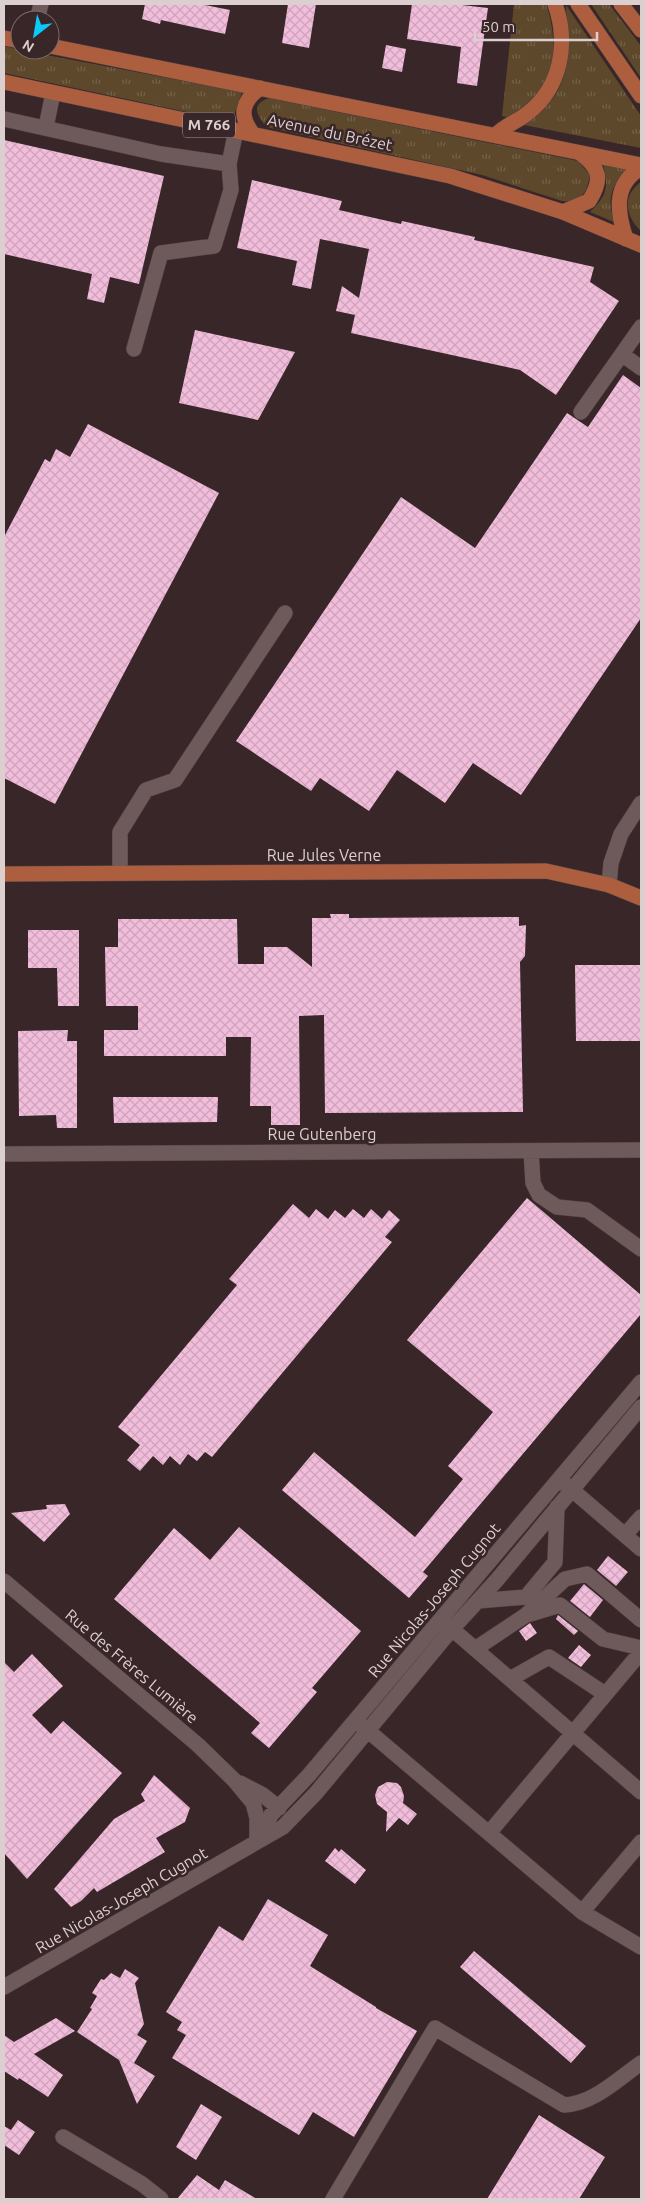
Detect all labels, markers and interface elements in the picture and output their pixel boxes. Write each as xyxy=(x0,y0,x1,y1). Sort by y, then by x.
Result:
north arrow xyxy=(10,10,60,60)
scale bar xyxy=(475,10,598,42)
text: 50 m xyxy=(482,18,515,35)
text: N xyxy=(20,37,37,56)
street label: Avenue du Brézet xyxy=(266,110,395,154)
road number: M 766 xyxy=(183,112,235,138)
street label: Rue Jules Verne xyxy=(267,846,381,864)
street label: Rue Gutenberg xyxy=(267,1125,377,1143)
street label: Rue Nicolas-Joseph Cugnot xyxy=(364,1519,504,1681)
street label: Rue des Frères Lumière xyxy=(62,1605,202,1727)
street label: Rue Nicolas-Joseph Cugnot xyxy=(32,1843,211,1957)

